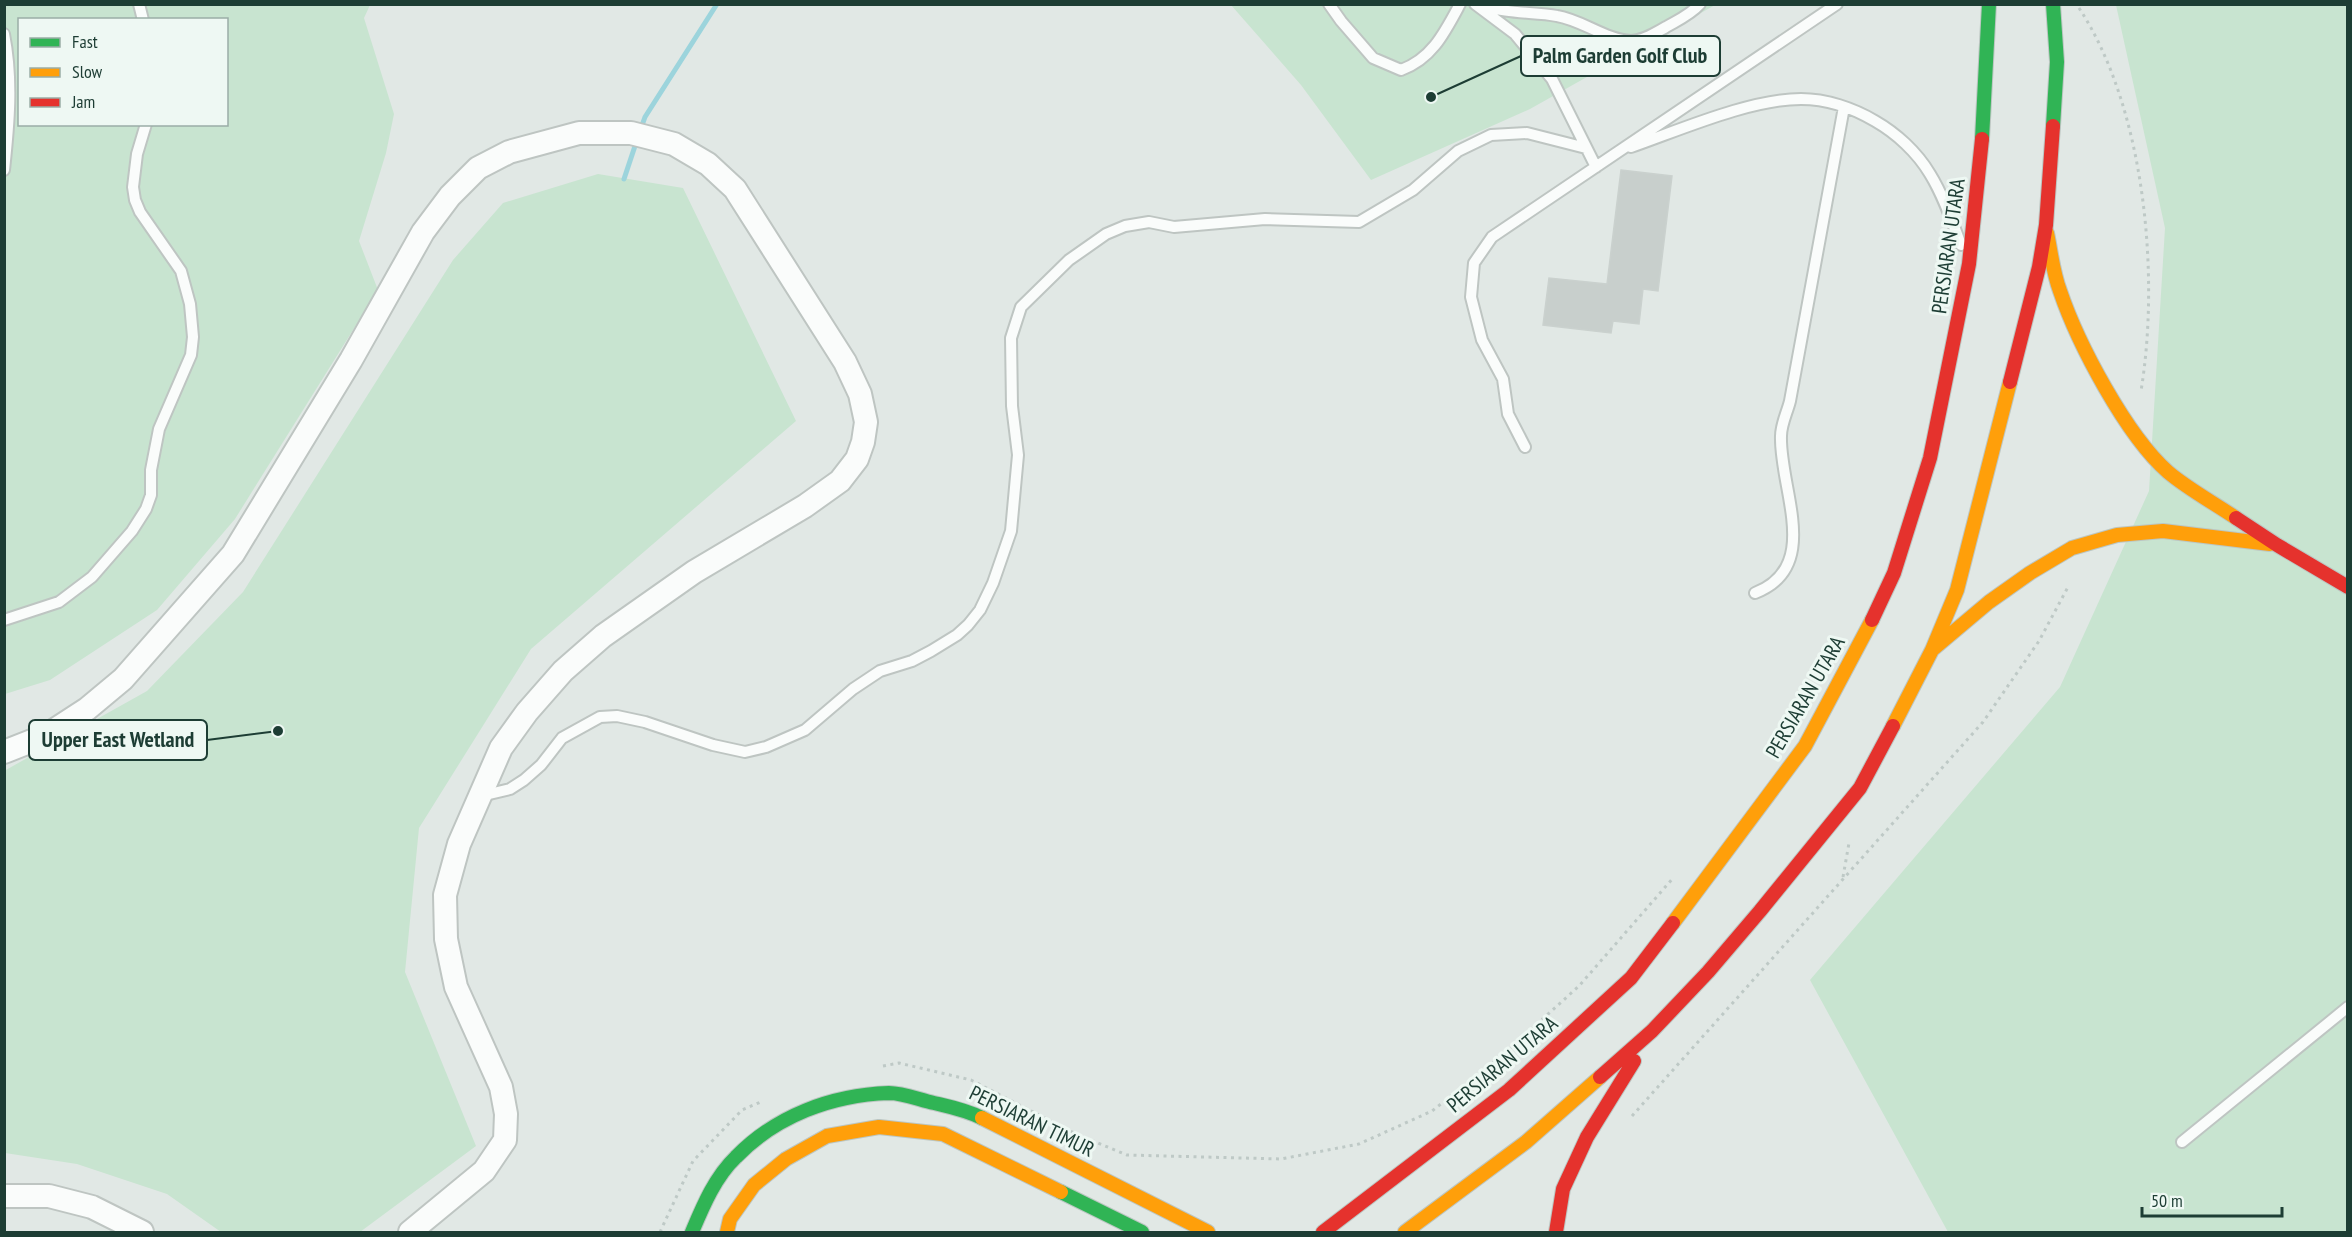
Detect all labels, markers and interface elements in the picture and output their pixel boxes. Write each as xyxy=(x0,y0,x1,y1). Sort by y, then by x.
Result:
legend xyxy=(18,18,228,126)
text: Fast xyxy=(72,30,98,53)
callout: Palm Garden Golf Club xyxy=(1521,36,1720,76)
text: Palm Garden Golf Club xyxy=(1533,41,1707,69)
text: Slow xyxy=(72,60,103,83)
text: Jam xyxy=(71,90,95,113)
street label: PERSIARAN UTARA xyxy=(1925,177,1971,315)
street label: PERSIARAN UTARA xyxy=(1759,631,1851,763)
callout: Upper East Wetland xyxy=(29,720,207,760)
text: Upper East Wetland xyxy=(42,725,195,753)
street label: PERSIARAN UTARA xyxy=(1441,1010,1563,1118)
street label: PERSIARAN TIMUR xyxy=(965,1079,1099,1163)
scale bar xyxy=(2142,1180,2282,1218)
text: 50 m xyxy=(2151,1189,2183,1212)

